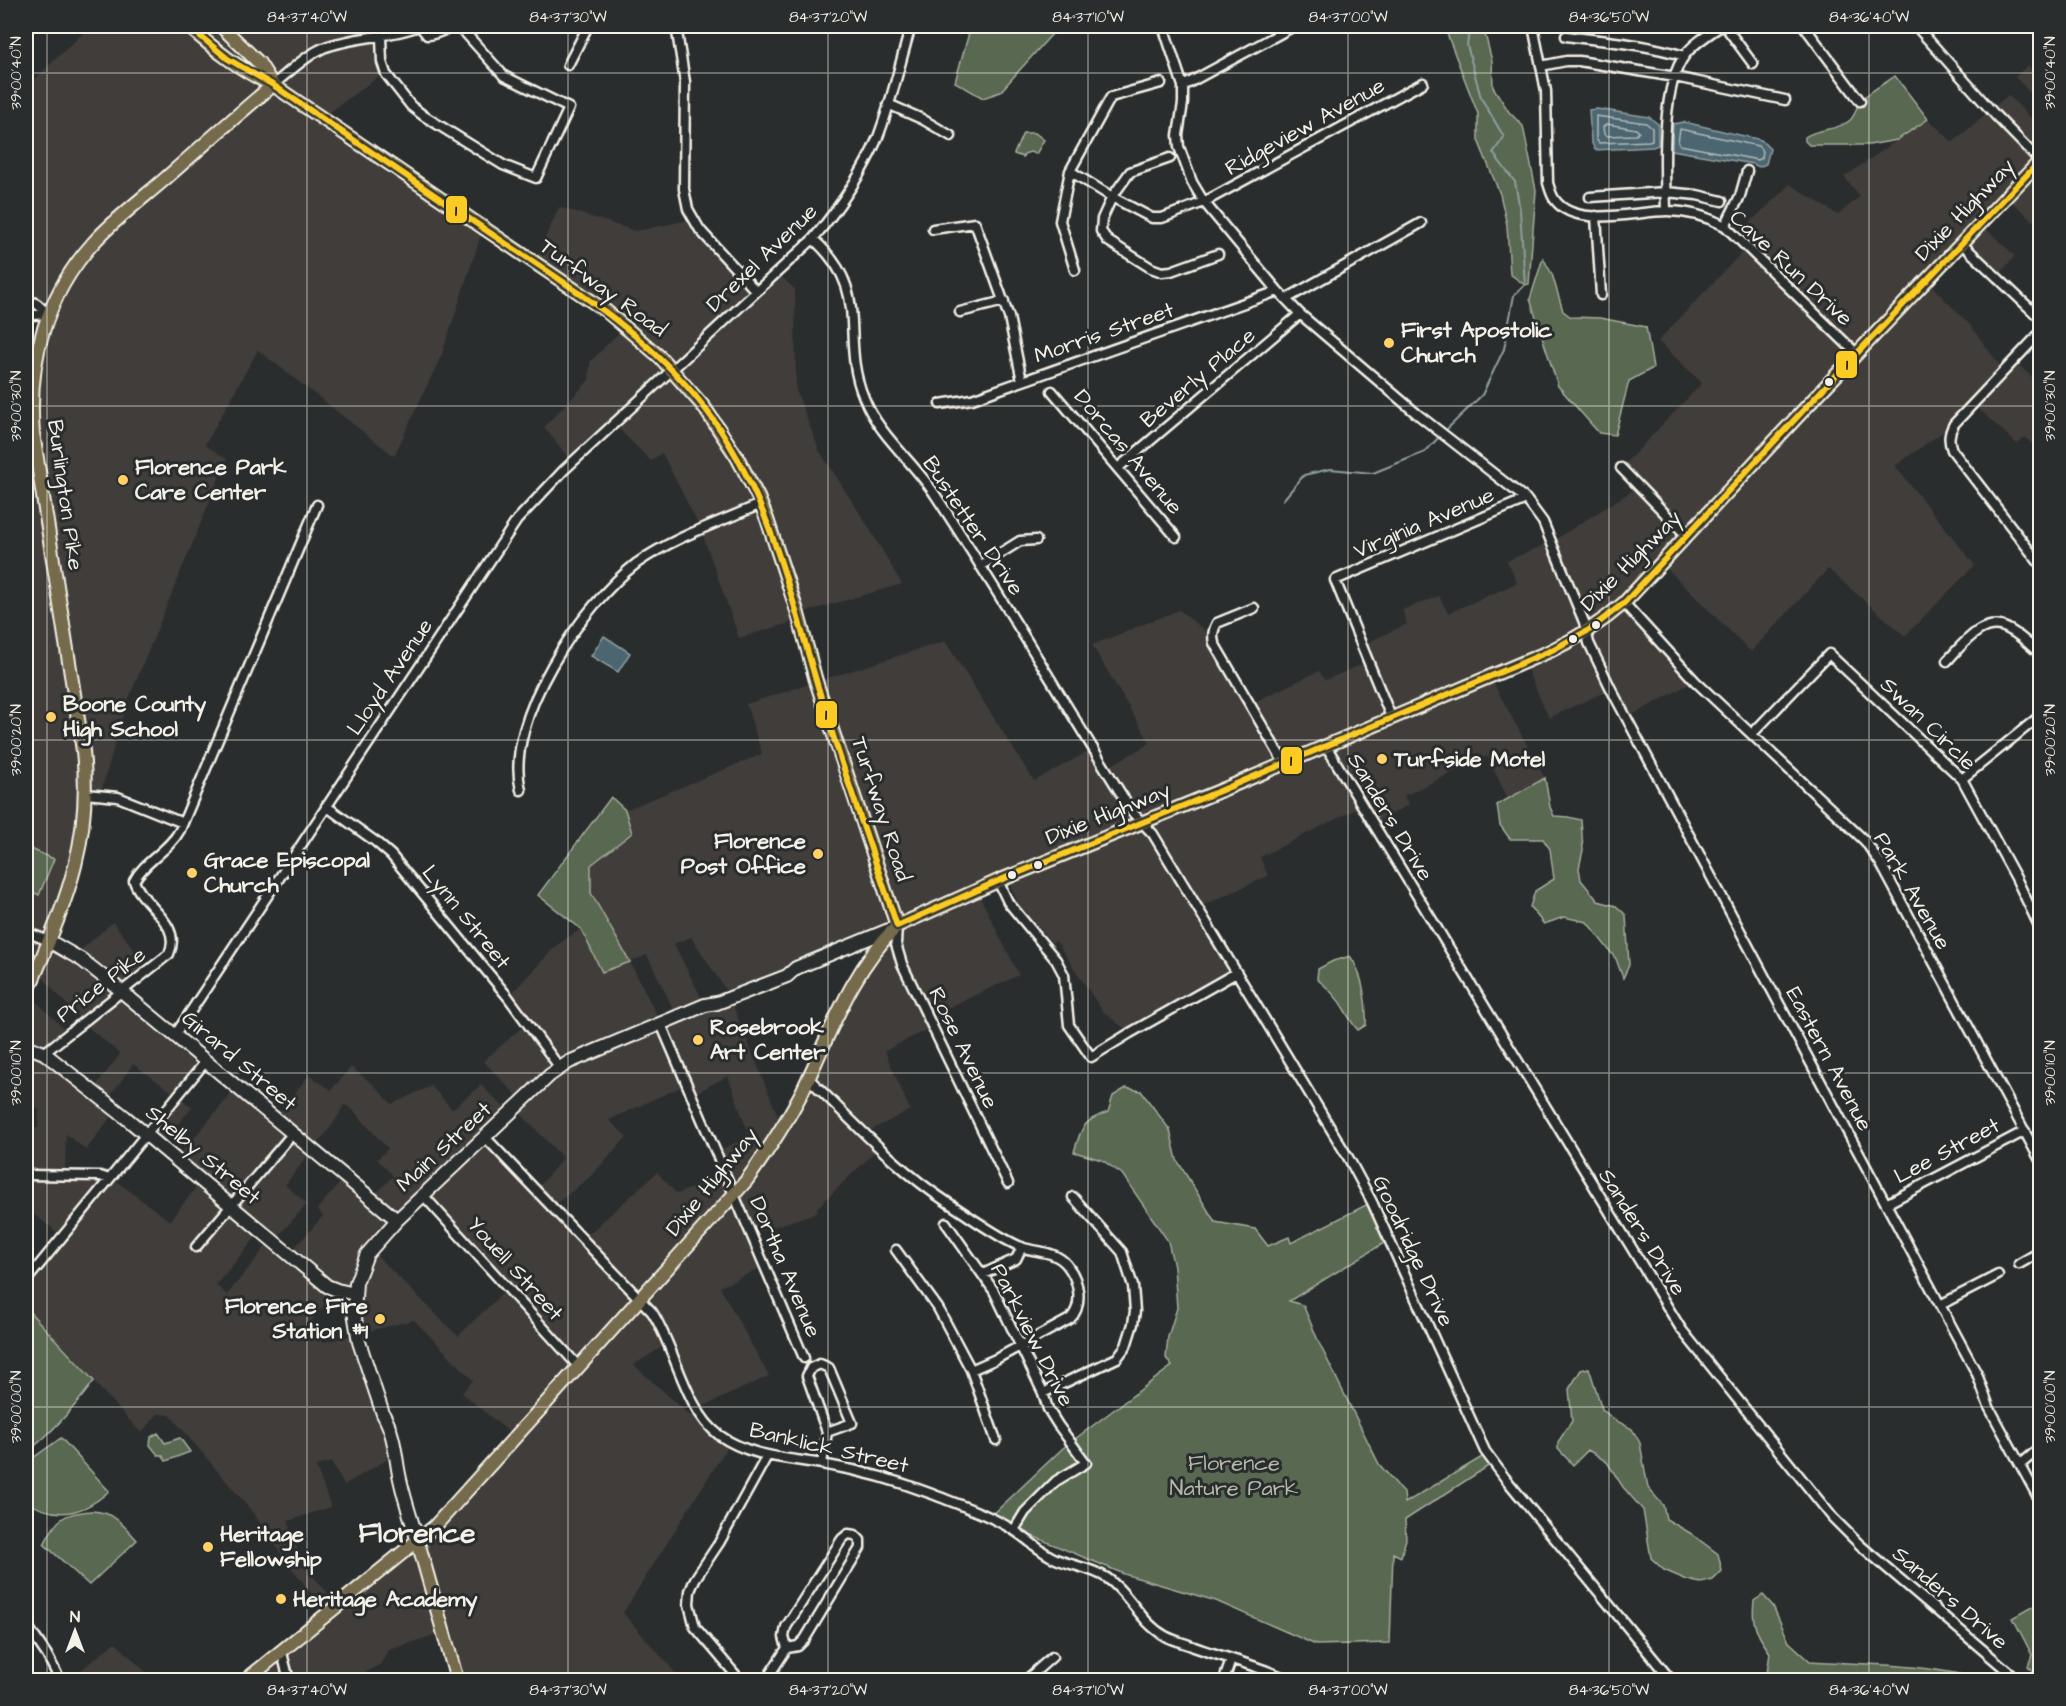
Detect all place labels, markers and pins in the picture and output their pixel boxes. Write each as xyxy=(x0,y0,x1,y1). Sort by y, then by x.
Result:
place label: First Apostolic Church xyxy=(1401,315,1552,371)
marker: First Apostolic Church xyxy=(1382,336,1396,350)
unlabelled marker xyxy=(1823,376,1835,388)
place label: Florence Park Care Center xyxy=(135,452,287,508)
marker: Florence Park Care Center xyxy=(116,473,130,487)
unlabelled marker xyxy=(1590,619,1602,631)
unlabelled marker xyxy=(1567,633,1579,645)
place label: Boone County High School xyxy=(63,689,207,746)
marker: Boone County High School xyxy=(44,710,58,724)
place label: Turfside Motel xyxy=(1393,744,1546,775)
marker: Turfside Motel xyxy=(1375,752,1389,766)
place label: Florence Post Office xyxy=(681,826,806,882)
place label: Grace Episcopal Church xyxy=(204,845,371,901)
marker: Florence Post Office xyxy=(811,847,825,861)
unlabelled marker xyxy=(1032,859,1044,871)
marker: Grace Episcopal Church xyxy=(185,866,199,880)
unlabelled marker xyxy=(1006,869,1018,881)
place label: Rosebrook Art Center xyxy=(710,1012,826,1068)
marker: Rosebrook Art Center xyxy=(691,1033,705,1047)
place label: Florence Fire Station #1 xyxy=(225,1291,368,1347)
marker: Florence Fire Station #1 xyxy=(373,1312,387,1326)
place label: Heritage Fellowship xyxy=(220,1519,322,1575)
marker: Heritage Fellowship xyxy=(201,1540,215,1554)
place label: Heritage Academy xyxy=(293,1584,478,1617)
marker: Heritage Academy xyxy=(274,1592,288,1606)

